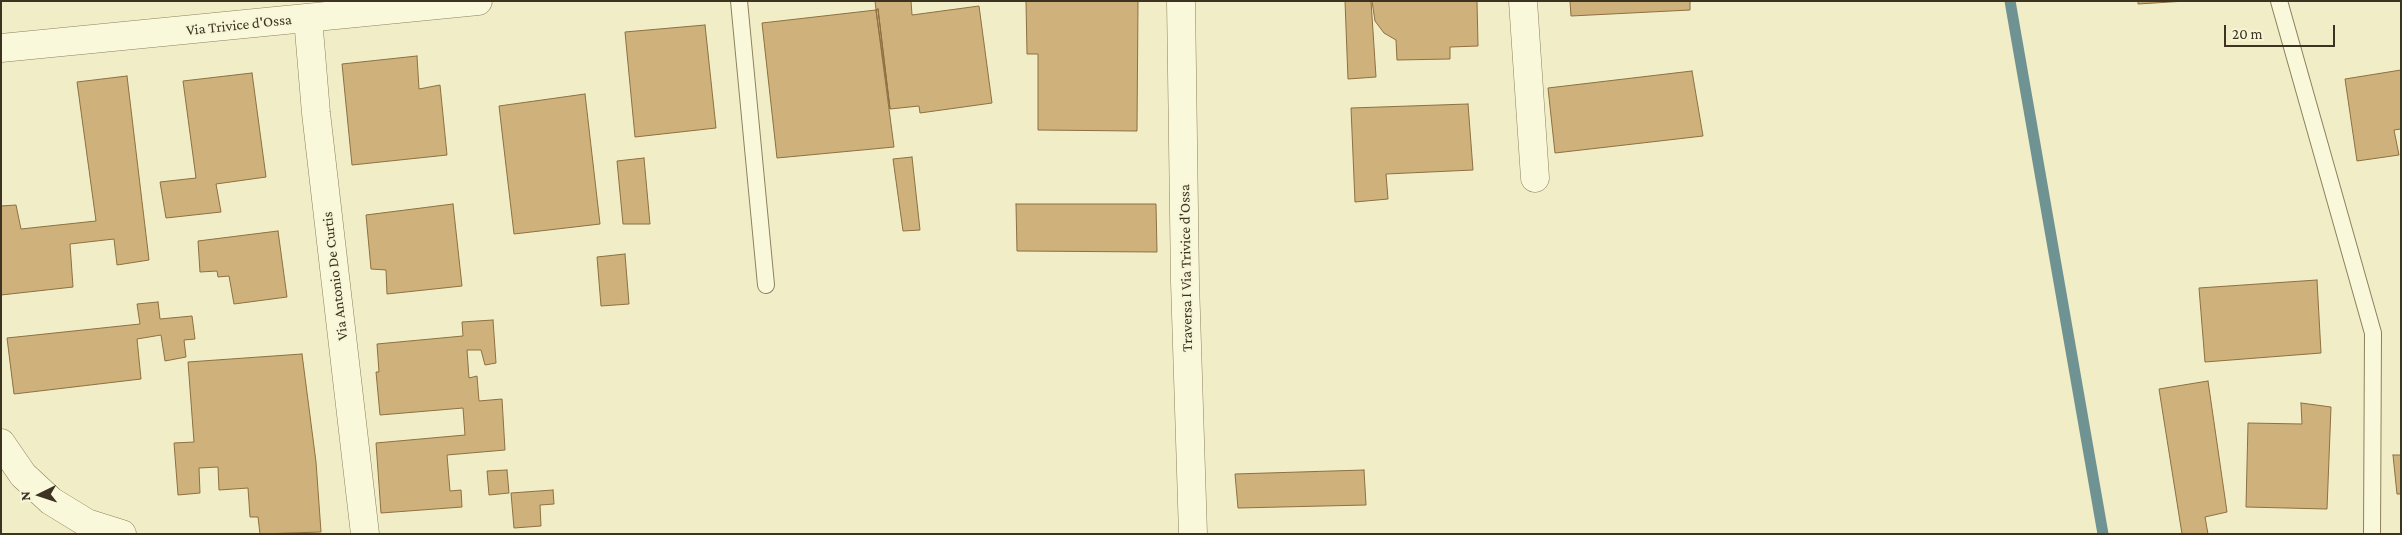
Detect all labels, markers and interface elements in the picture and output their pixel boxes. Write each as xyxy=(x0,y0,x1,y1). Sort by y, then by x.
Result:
street label: Via Trivice d'Ossa xyxy=(185,11,293,39)
scale bar xyxy=(2227,15,2338,47)
text: 20 m xyxy=(2232,26,2263,42)
street label: Traversa I Via Trivice d'Ossa xyxy=(1176,184,1196,352)
street label: Via Antonio De Curtis xyxy=(318,211,352,341)
north arrow xyxy=(15,470,65,520)
text: N xyxy=(17,491,33,501)

